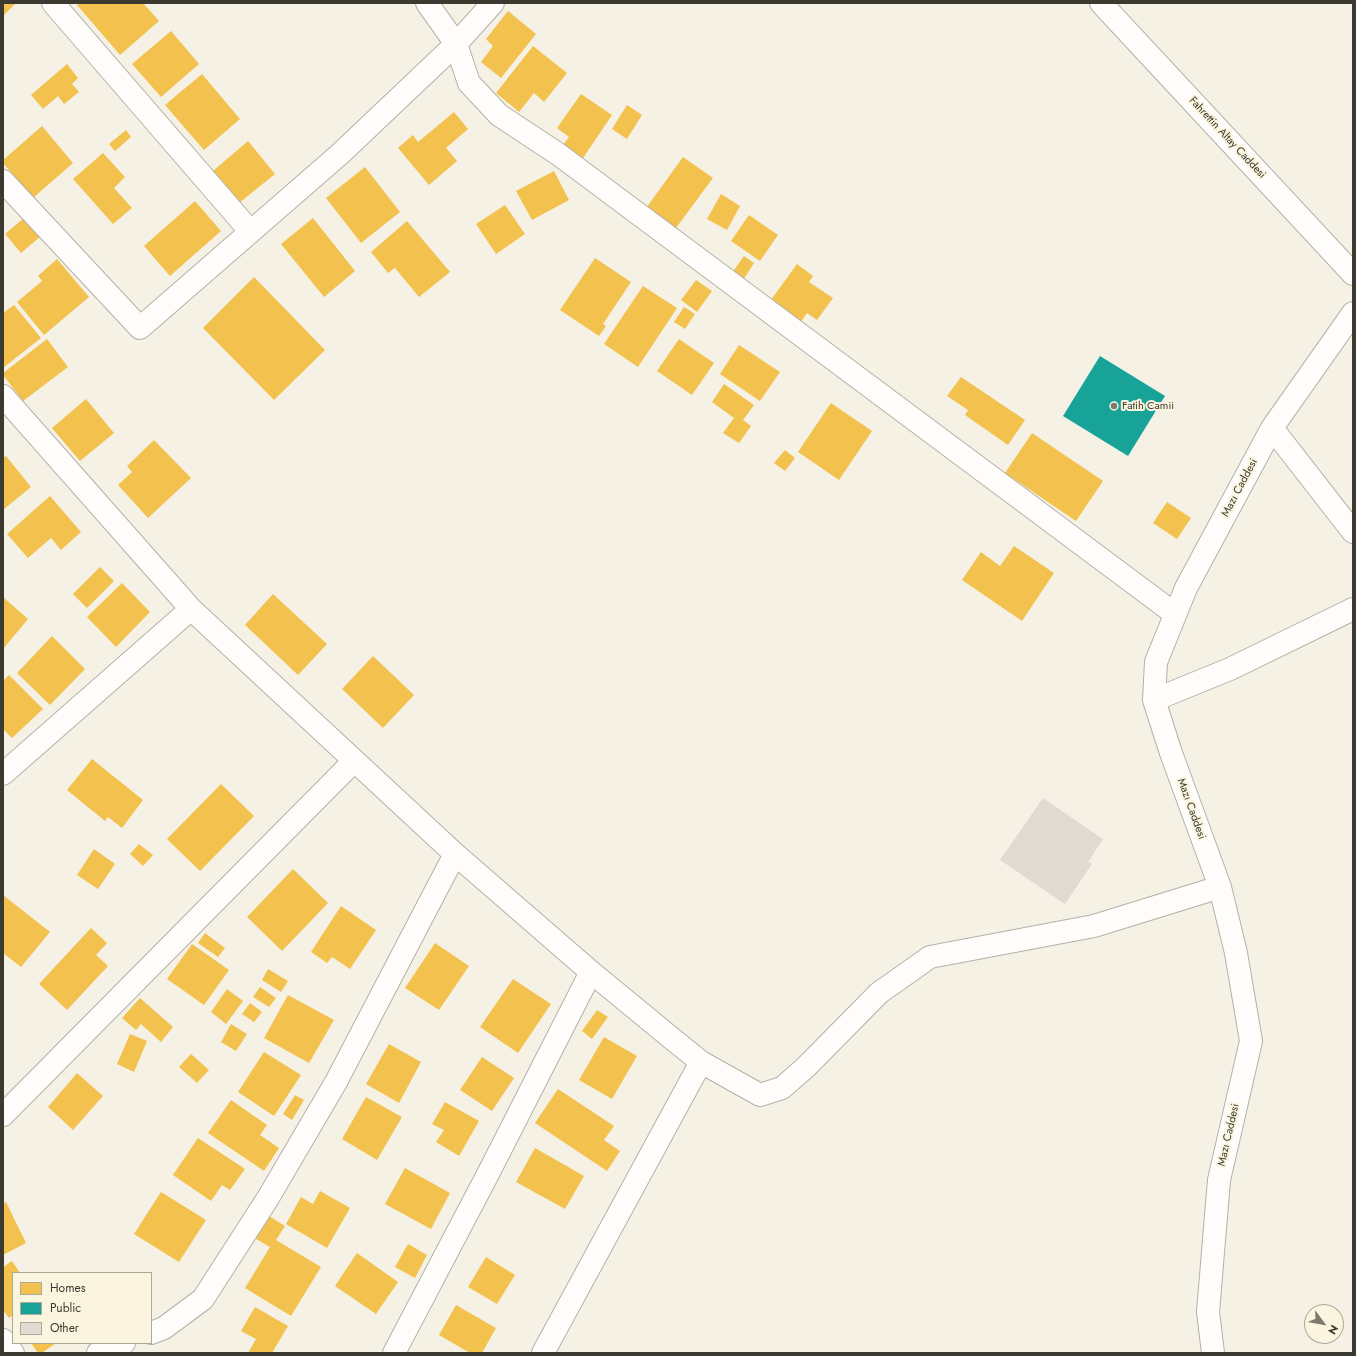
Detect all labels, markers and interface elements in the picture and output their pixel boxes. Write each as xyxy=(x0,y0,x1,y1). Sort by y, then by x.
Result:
street label: Fahrettin Altay Caddesi xyxy=(1186,94,1268,182)
place label: Fatih Camii xyxy=(1122,399,1174,413)
marker: Fatih Camii xyxy=(1109,401,1119,411)
street label: Mazı Caddesi xyxy=(1219,457,1261,519)
street label: Mazı Caddesi xyxy=(1174,777,1208,841)
street label: Mazı Caddesi xyxy=(1215,1102,1243,1168)
legend xyxy=(12,1272,152,1344)
text: Homes xyxy=(50,1279,86,1297)
text: Public xyxy=(50,1299,81,1317)
north arrow xyxy=(1304,1304,1344,1344)
text: Other xyxy=(50,1319,79,1337)
text: N xyxy=(1324,1322,1342,1338)

